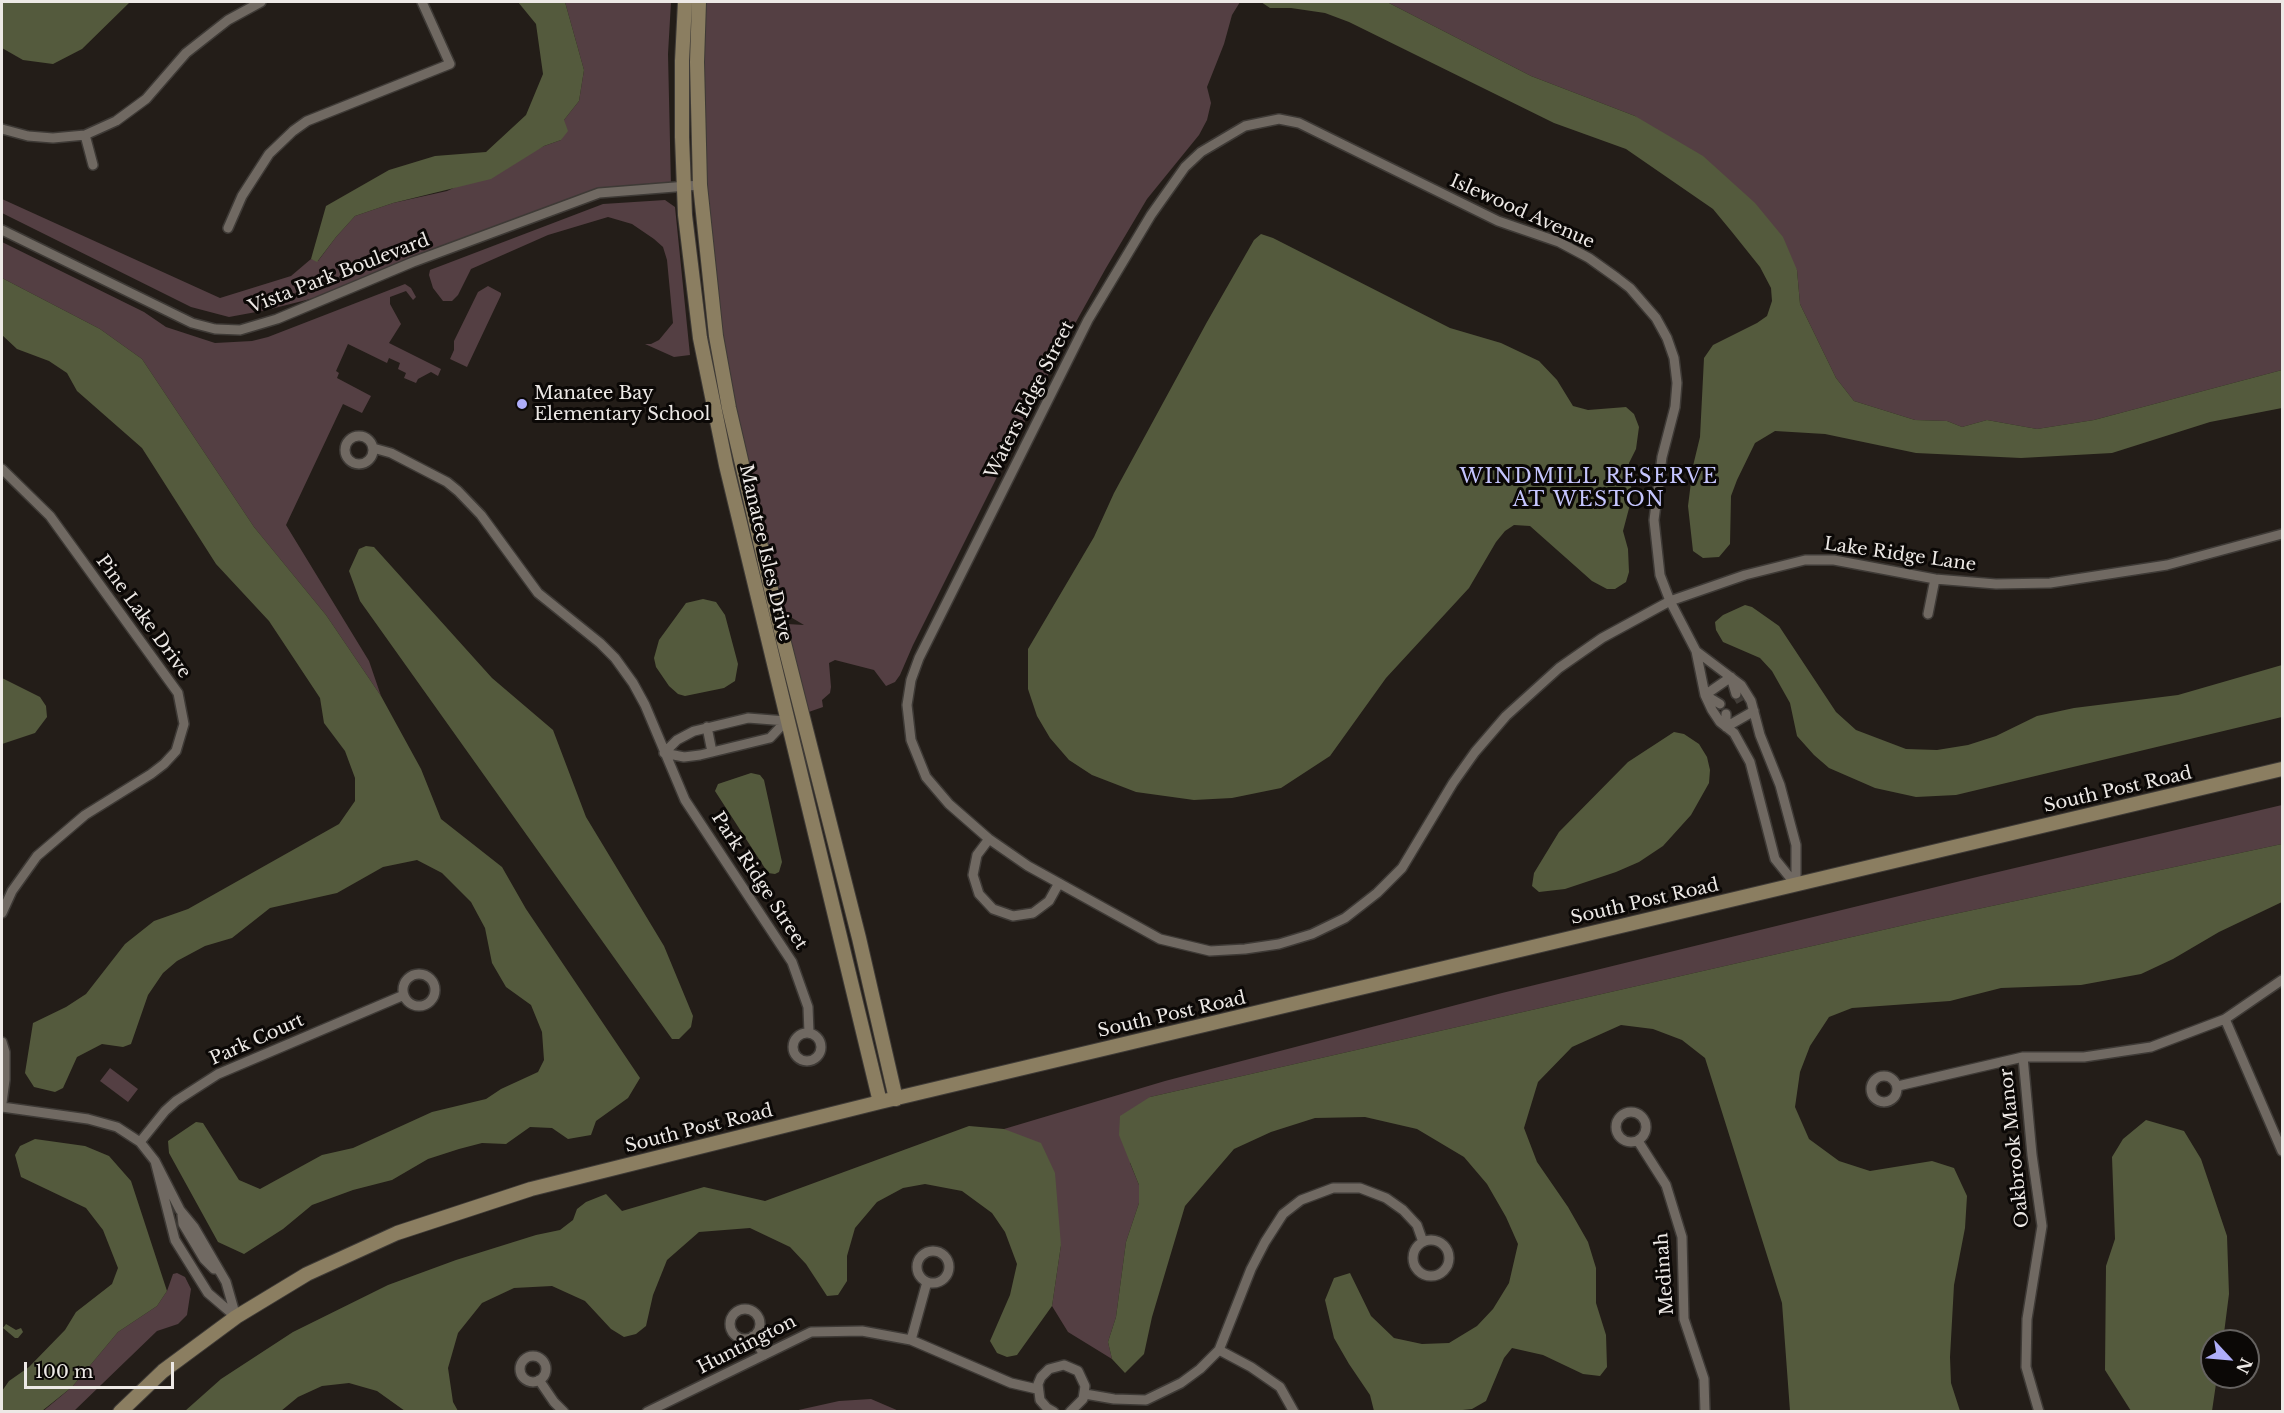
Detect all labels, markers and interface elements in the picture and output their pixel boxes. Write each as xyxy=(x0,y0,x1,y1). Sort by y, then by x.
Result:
street label: Islewood Avenue xyxy=(1446,170,1598,254)
street label: Vista Park Boulevard xyxy=(245,230,433,318)
street label: Waters Edge Street xyxy=(981,318,1079,482)
place label: Manatee Bay Elementary School xyxy=(534,383,710,426)
marker: Manatee Bay Elementary School xyxy=(515,397,529,411)
street label: Manatee Isles Drive xyxy=(734,462,796,644)
district label: WINDMILL RESERVE AT WESTON xyxy=(1460,465,1718,512)
street label: Lake Ridge Lane xyxy=(1823,534,1977,576)
street label: Pine Lake Drive xyxy=(91,551,195,683)
street label: South Post Road xyxy=(2042,762,2194,818)
street label: Park Ridge Street xyxy=(706,808,812,954)
street label: South Post Road xyxy=(1569,874,1721,930)
street label: South Post Road xyxy=(1096,987,1248,1043)
street label: Park Court xyxy=(207,1010,307,1070)
street label: Oakbrook Manor xyxy=(1996,1067,2034,1229)
street label: South Post Road xyxy=(623,1100,775,1158)
street label: Medinah xyxy=(1651,1232,1679,1316)
street label: Huntington xyxy=(694,1311,800,1379)
north arrow xyxy=(2200,1329,2260,1389)
scale bar xyxy=(27,1350,177,1388)
text: N xyxy=(2232,1355,2257,1377)
text: 100 m xyxy=(35,1361,93,1383)

